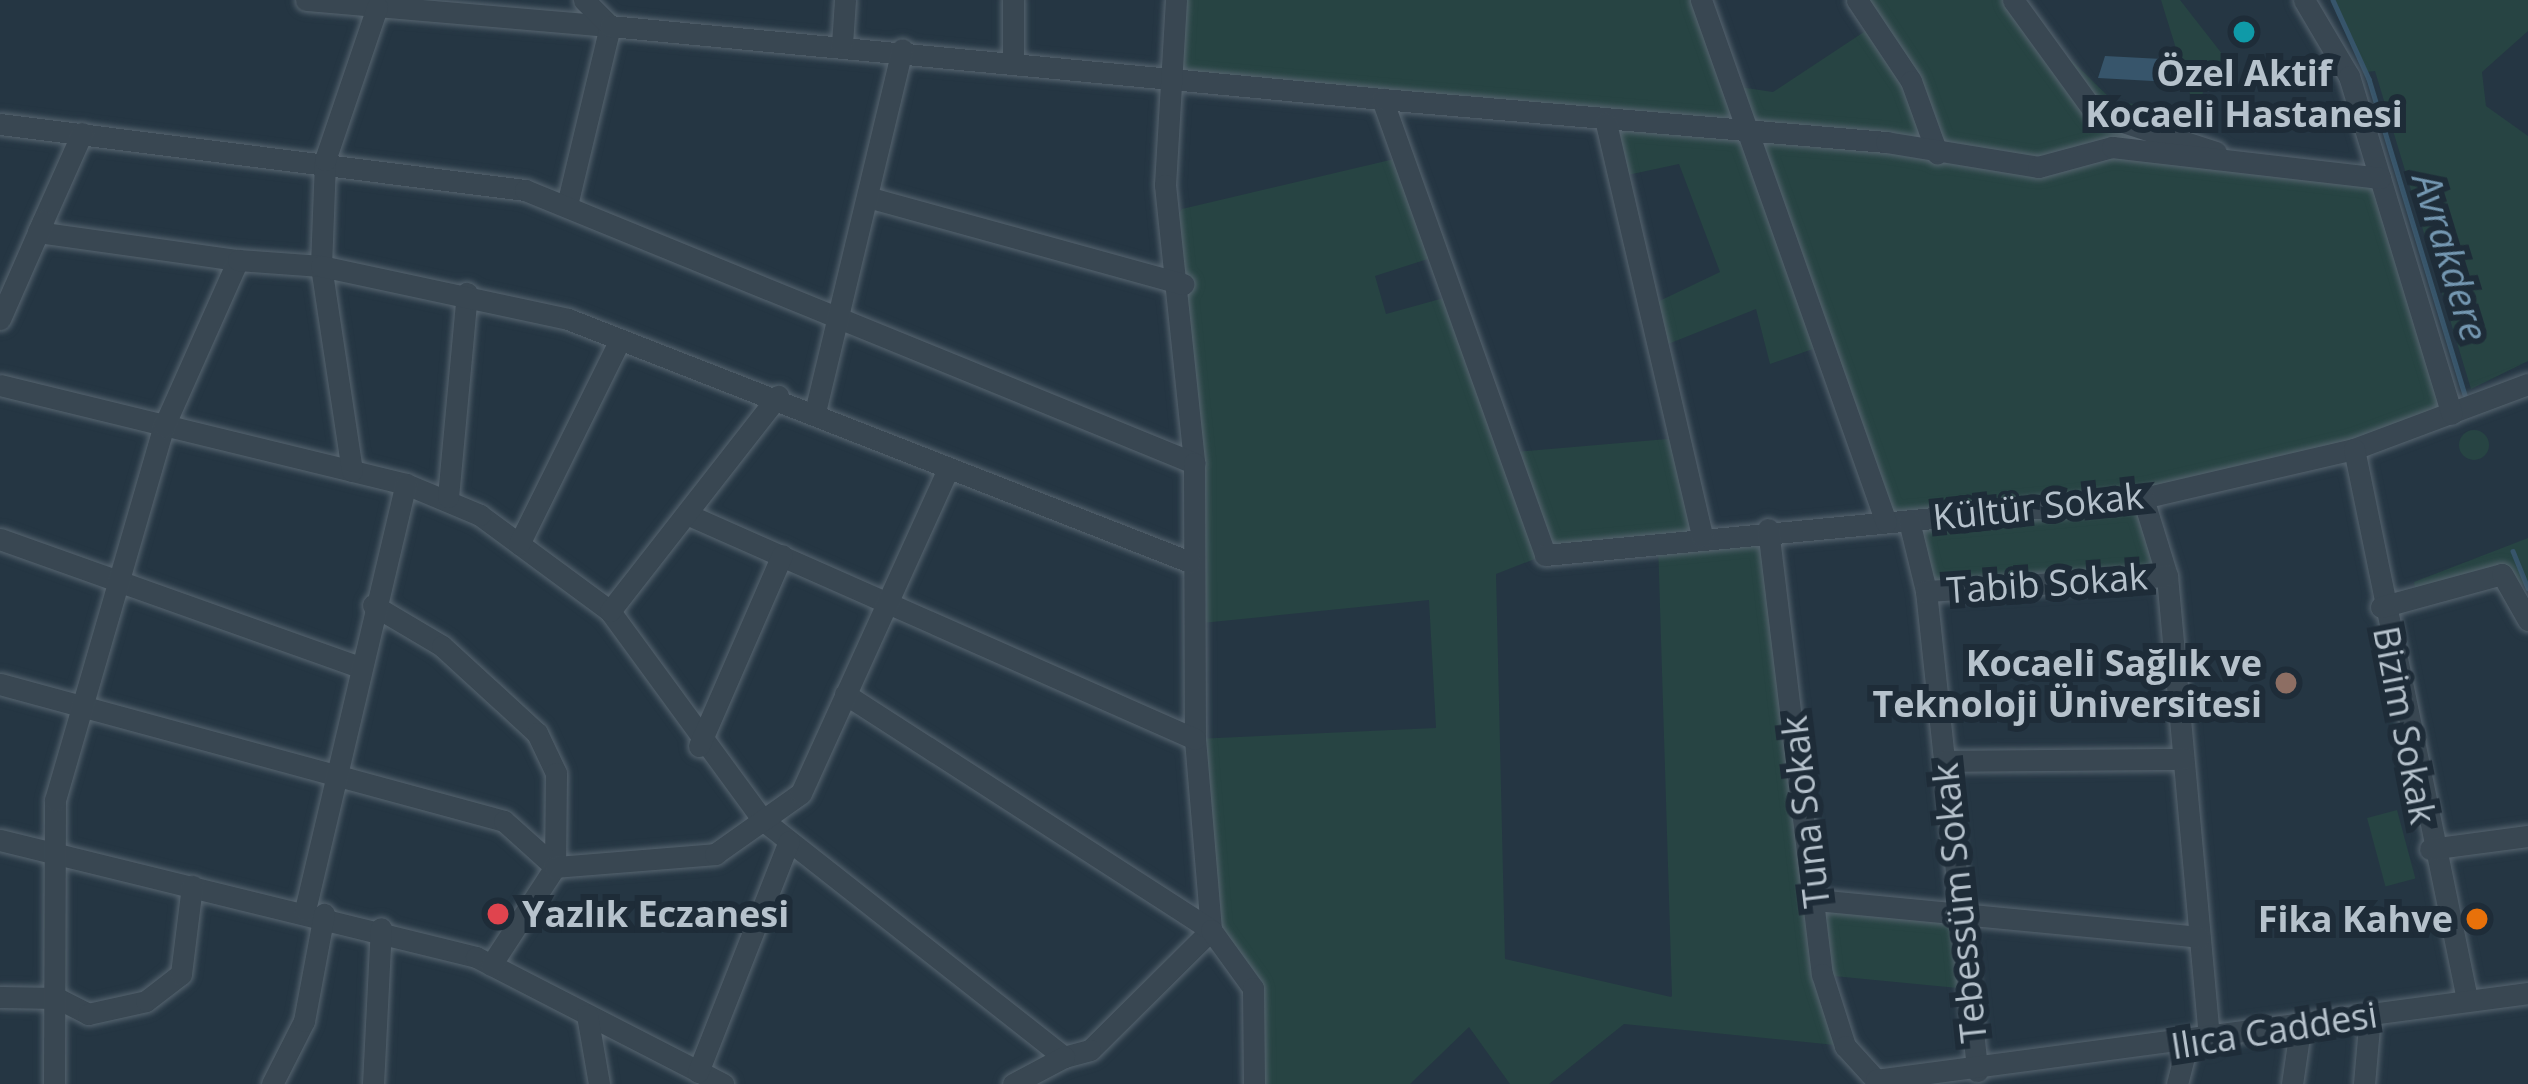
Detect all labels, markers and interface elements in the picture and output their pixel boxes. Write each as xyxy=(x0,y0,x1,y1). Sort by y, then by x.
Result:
marker: Özel Aktif Kocaeli Hastanesi xyxy=(2231,19,2257,45)
place label: Özel Aktif Kocaeli Hastanesi xyxy=(2085,50,2403,135)
water label: Avrakdere xyxy=(2403,167,2499,347)
street label: Kültür Sokak xyxy=(1931,473,2145,539)
street label: Tabib Sokak xyxy=(1945,554,2149,612)
street label: Bizim Sokak xyxy=(2365,623,2445,827)
place label: Kocaeli Sağlık ve Teknoloji Üniversitesi xyxy=(1872,640,2262,725)
marker: Kocaeli Sağlık ve Teknoloji Üniversitesi xyxy=(2273,670,2299,696)
street label: Tuna Sokak xyxy=(1772,714,1838,910)
street label: Tebessüm Sokak xyxy=(1923,761,1995,1045)
place label: Yazlık Eczanesi xyxy=(522,892,789,936)
place label: Fika Kahve xyxy=(2258,897,2453,941)
marker: Yazlık Eczanesi xyxy=(485,901,511,927)
marker: Fika Kahve xyxy=(2464,906,2490,932)
street label: Ilıca Caddesi xyxy=(2168,992,2380,1068)

